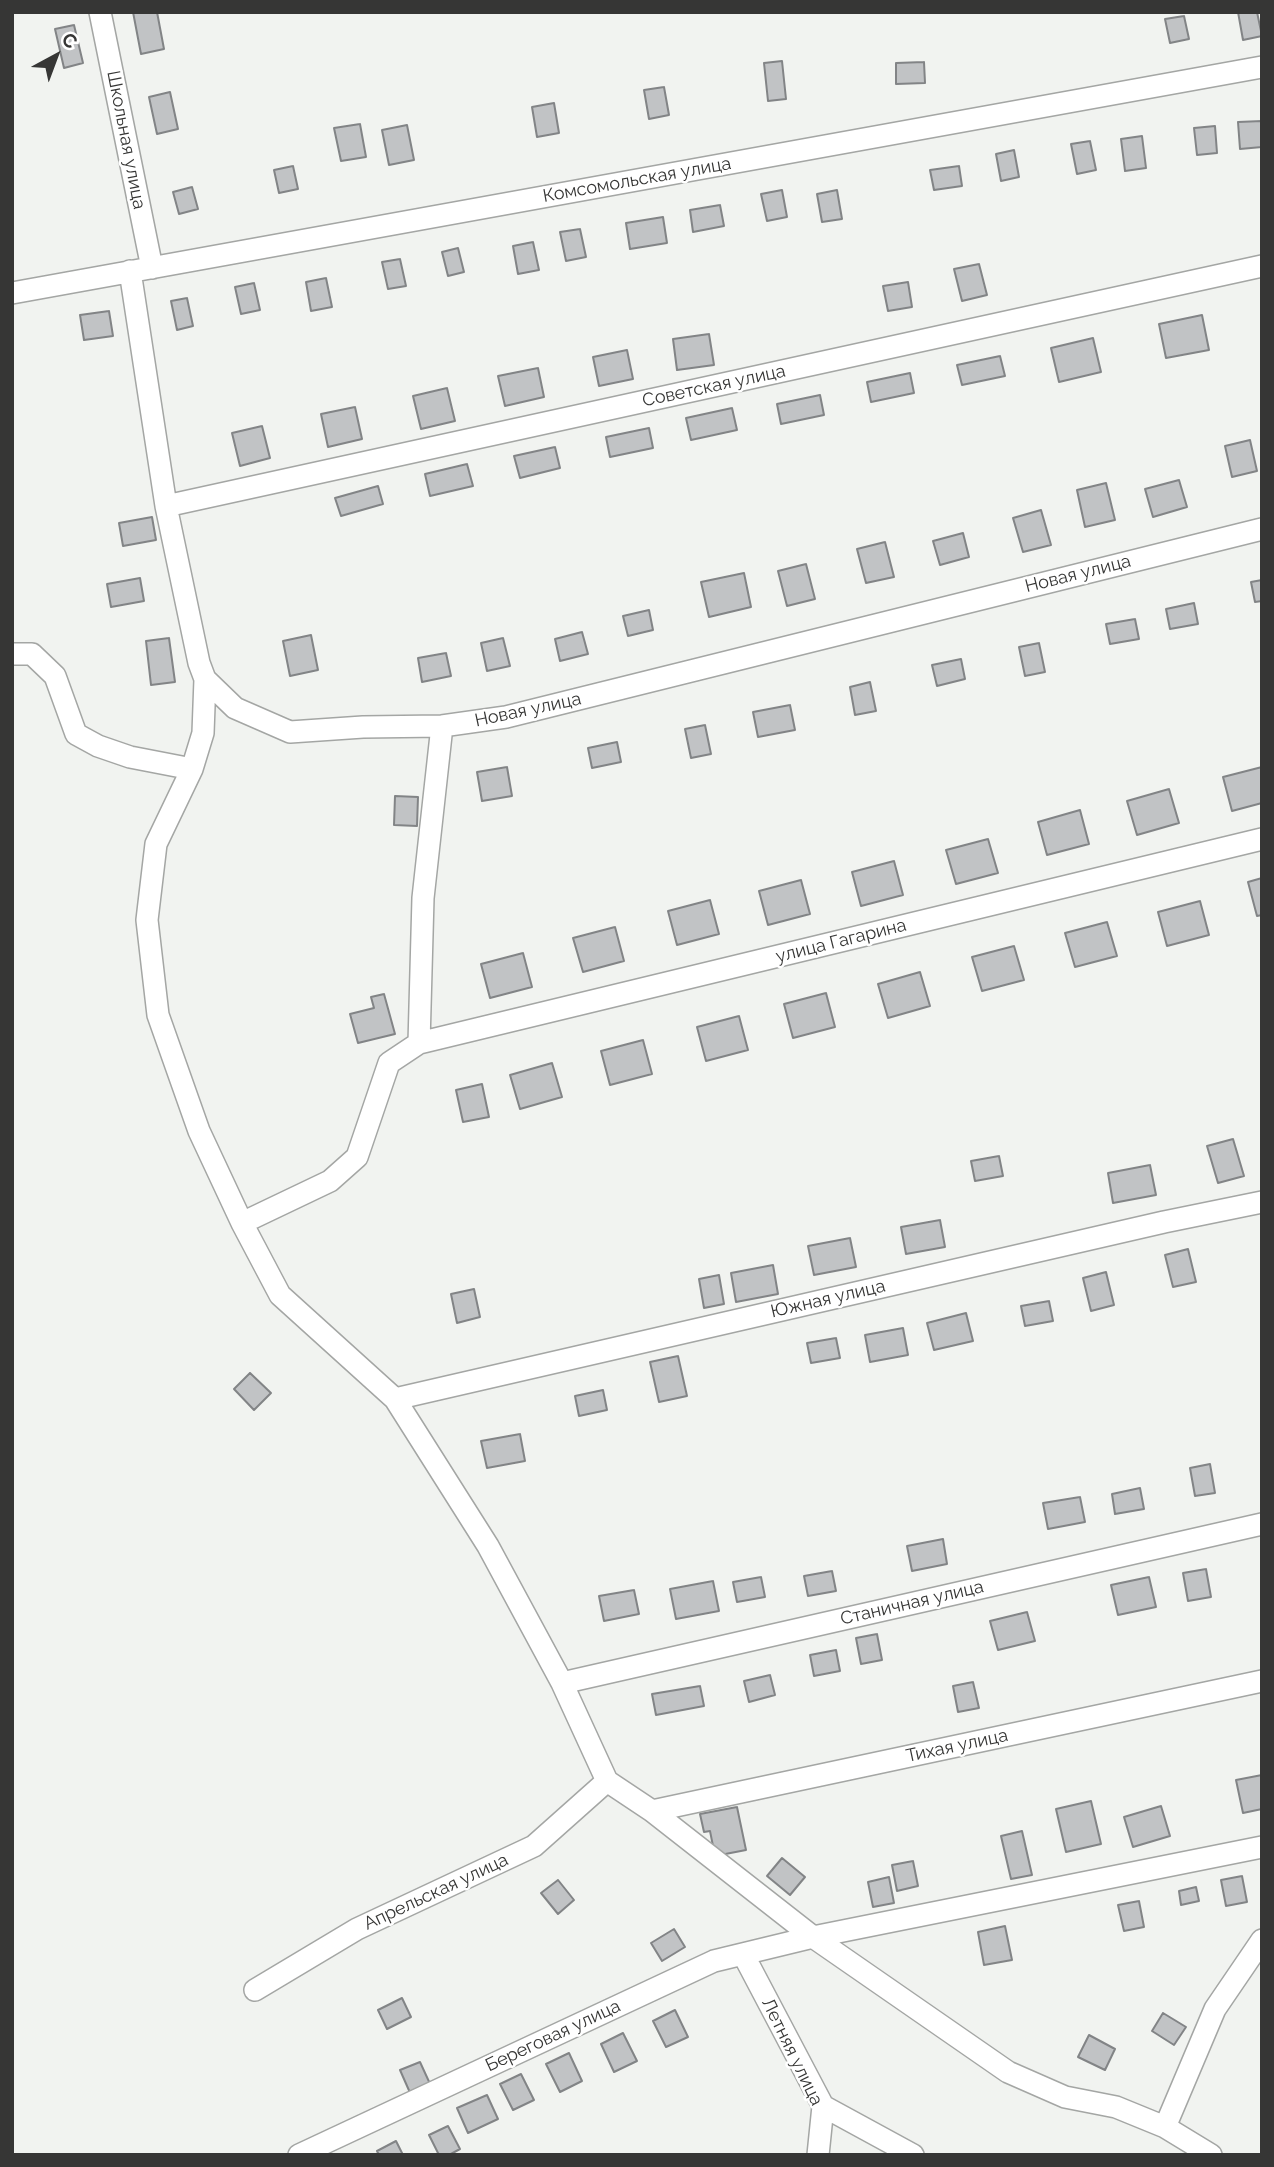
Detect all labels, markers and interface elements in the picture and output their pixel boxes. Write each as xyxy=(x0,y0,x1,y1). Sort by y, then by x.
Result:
north arrow xyxy=(21,21,91,91)
text: С xyxy=(58,28,82,53)
street label: Школьная улица xyxy=(102,69,150,211)
street label: Комсомольская улица xyxy=(541,153,733,207)
street label: Советская улица xyxy=(641,360,787,412)
street label: Новая улица xyxy=(1023,550,1133,598)
street label: Новая улица xyxy=(473,688,583,732)
street label: улица Гагарина xyxy=(773,914,909,968)
street label: Южная улица xyxy=(769,1275,887,1323)
street label: Станичная улица xyxy=(838,1576,986,1630)
street label: Тихая улица xyxy=(904,1725,1010,1767)
street label: Апрельская улица xyxy=(360,1849,512,1935)
street label: Береговая улица xyxy=(482,1995,624,2077)
street label: Летняя улица xyxy=(757,1995,827,2109)

